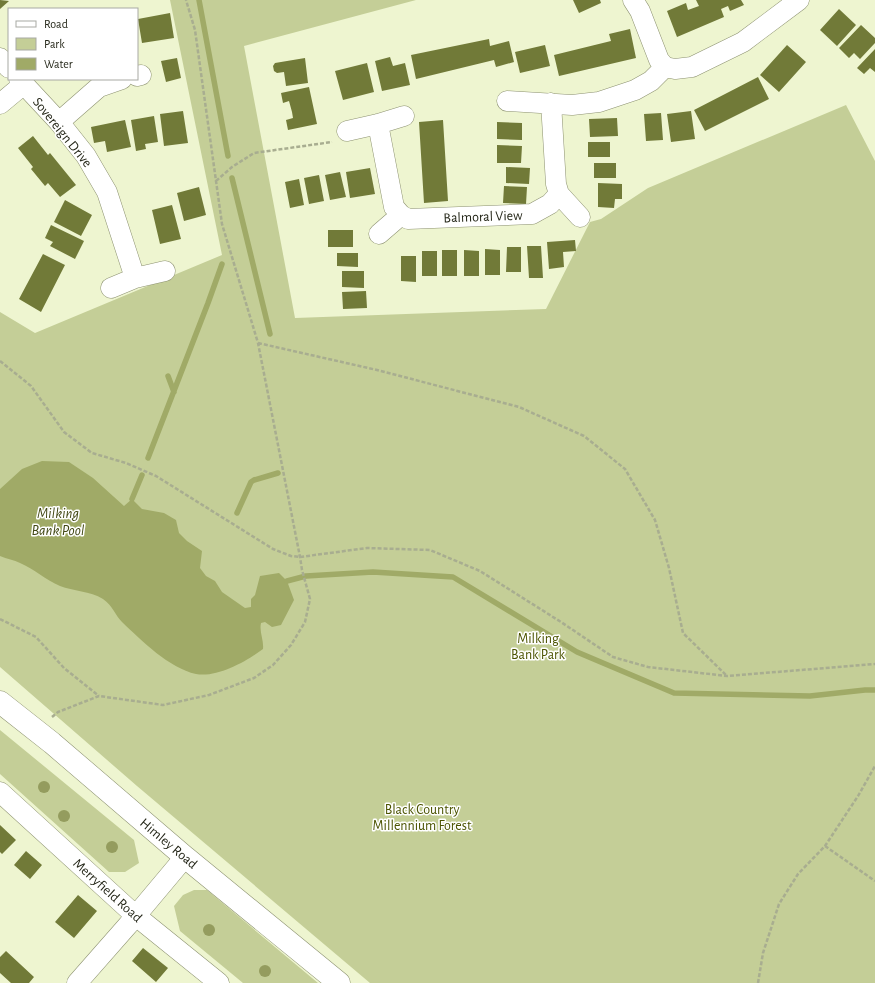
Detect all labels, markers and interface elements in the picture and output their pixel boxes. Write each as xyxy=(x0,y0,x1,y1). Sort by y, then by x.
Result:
legend xyxy=(8,8,138,80)
text: Road xyxy=(44,18,68,30)
text: Park xyxy=(44,38,65,50)
text: Water xyxy=(44,58,73,70)
street label: Sovereign Drive xyxy=(30,95,94,170)
street label: Balmoral View xyxy=(443,209,523,225)
water label: Milking Bank Pool xyxy=(31,506,85,538)
park label: Milking Bank Park xyxy=(511,632,566,662)
park label: Black Country Millennium Forest xyxy=(373,803,472,833)
street label: Himley Road xyxy=(137,816,200,872)
street label: Merryfield Road xyxy=(70,856,145,925)

